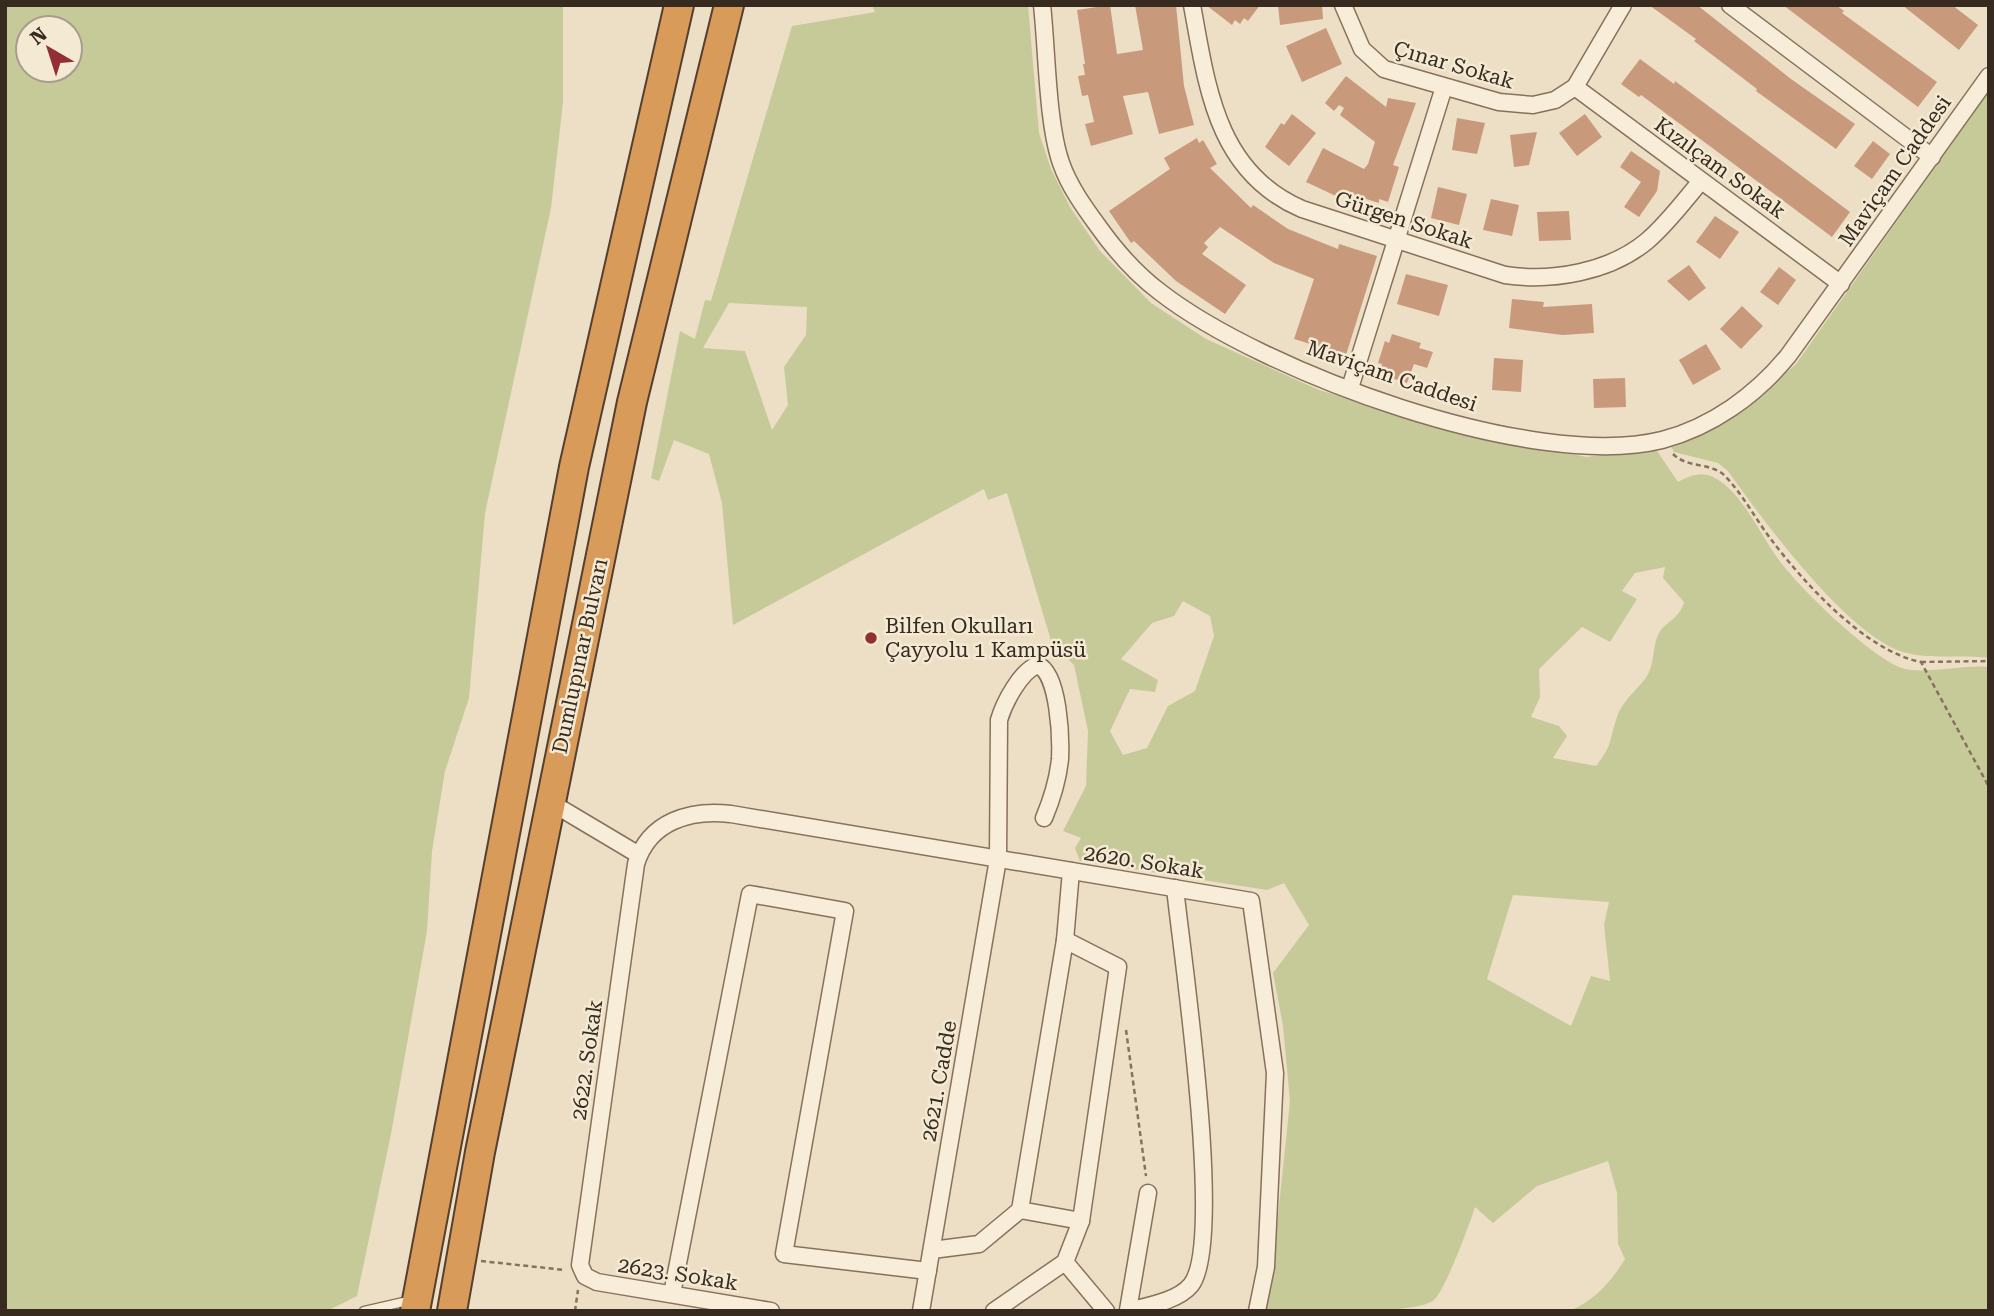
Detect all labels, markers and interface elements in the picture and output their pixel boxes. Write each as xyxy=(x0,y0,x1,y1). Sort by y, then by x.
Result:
north arrow xyxy=(14,14,84,84)
text: N xyxy=(26,22,52,50)
street label: Çınar Sokak xyxy=(1391,36,1517,94)
street label: Maviçam Caddesi xyxy=(1834,91,1956,251)
street label: Kızılçam Sokak xyxy=(1650,112,1790,224)
street label: Gürgen Sokak xyxy=(1332,186,1476,254)
street label: Maviçam Caddesi xyxy=(1304,336,1481,416)
street label: Dumlupınar Bulvarı xyxy=(548,556,612,756)
place label: Bilfen Okulları Çayyolu 1 Kampüsü xyxy=(885,614,1086,662)
marker: Bilfen Okulları Çayyolu 1 Kampüsü xyxy=(863,630,879,646)
street label: 2620. Sokak xyxy=(1082,841,1206,883)
street label: 2622. Sokak xyxy=(567,998,607,1122)
street label: 2621. Cadde xyxy=(917,1019,961,1143)
street label: 2623. Sokak xyxy=(616,1253,740,1295)

